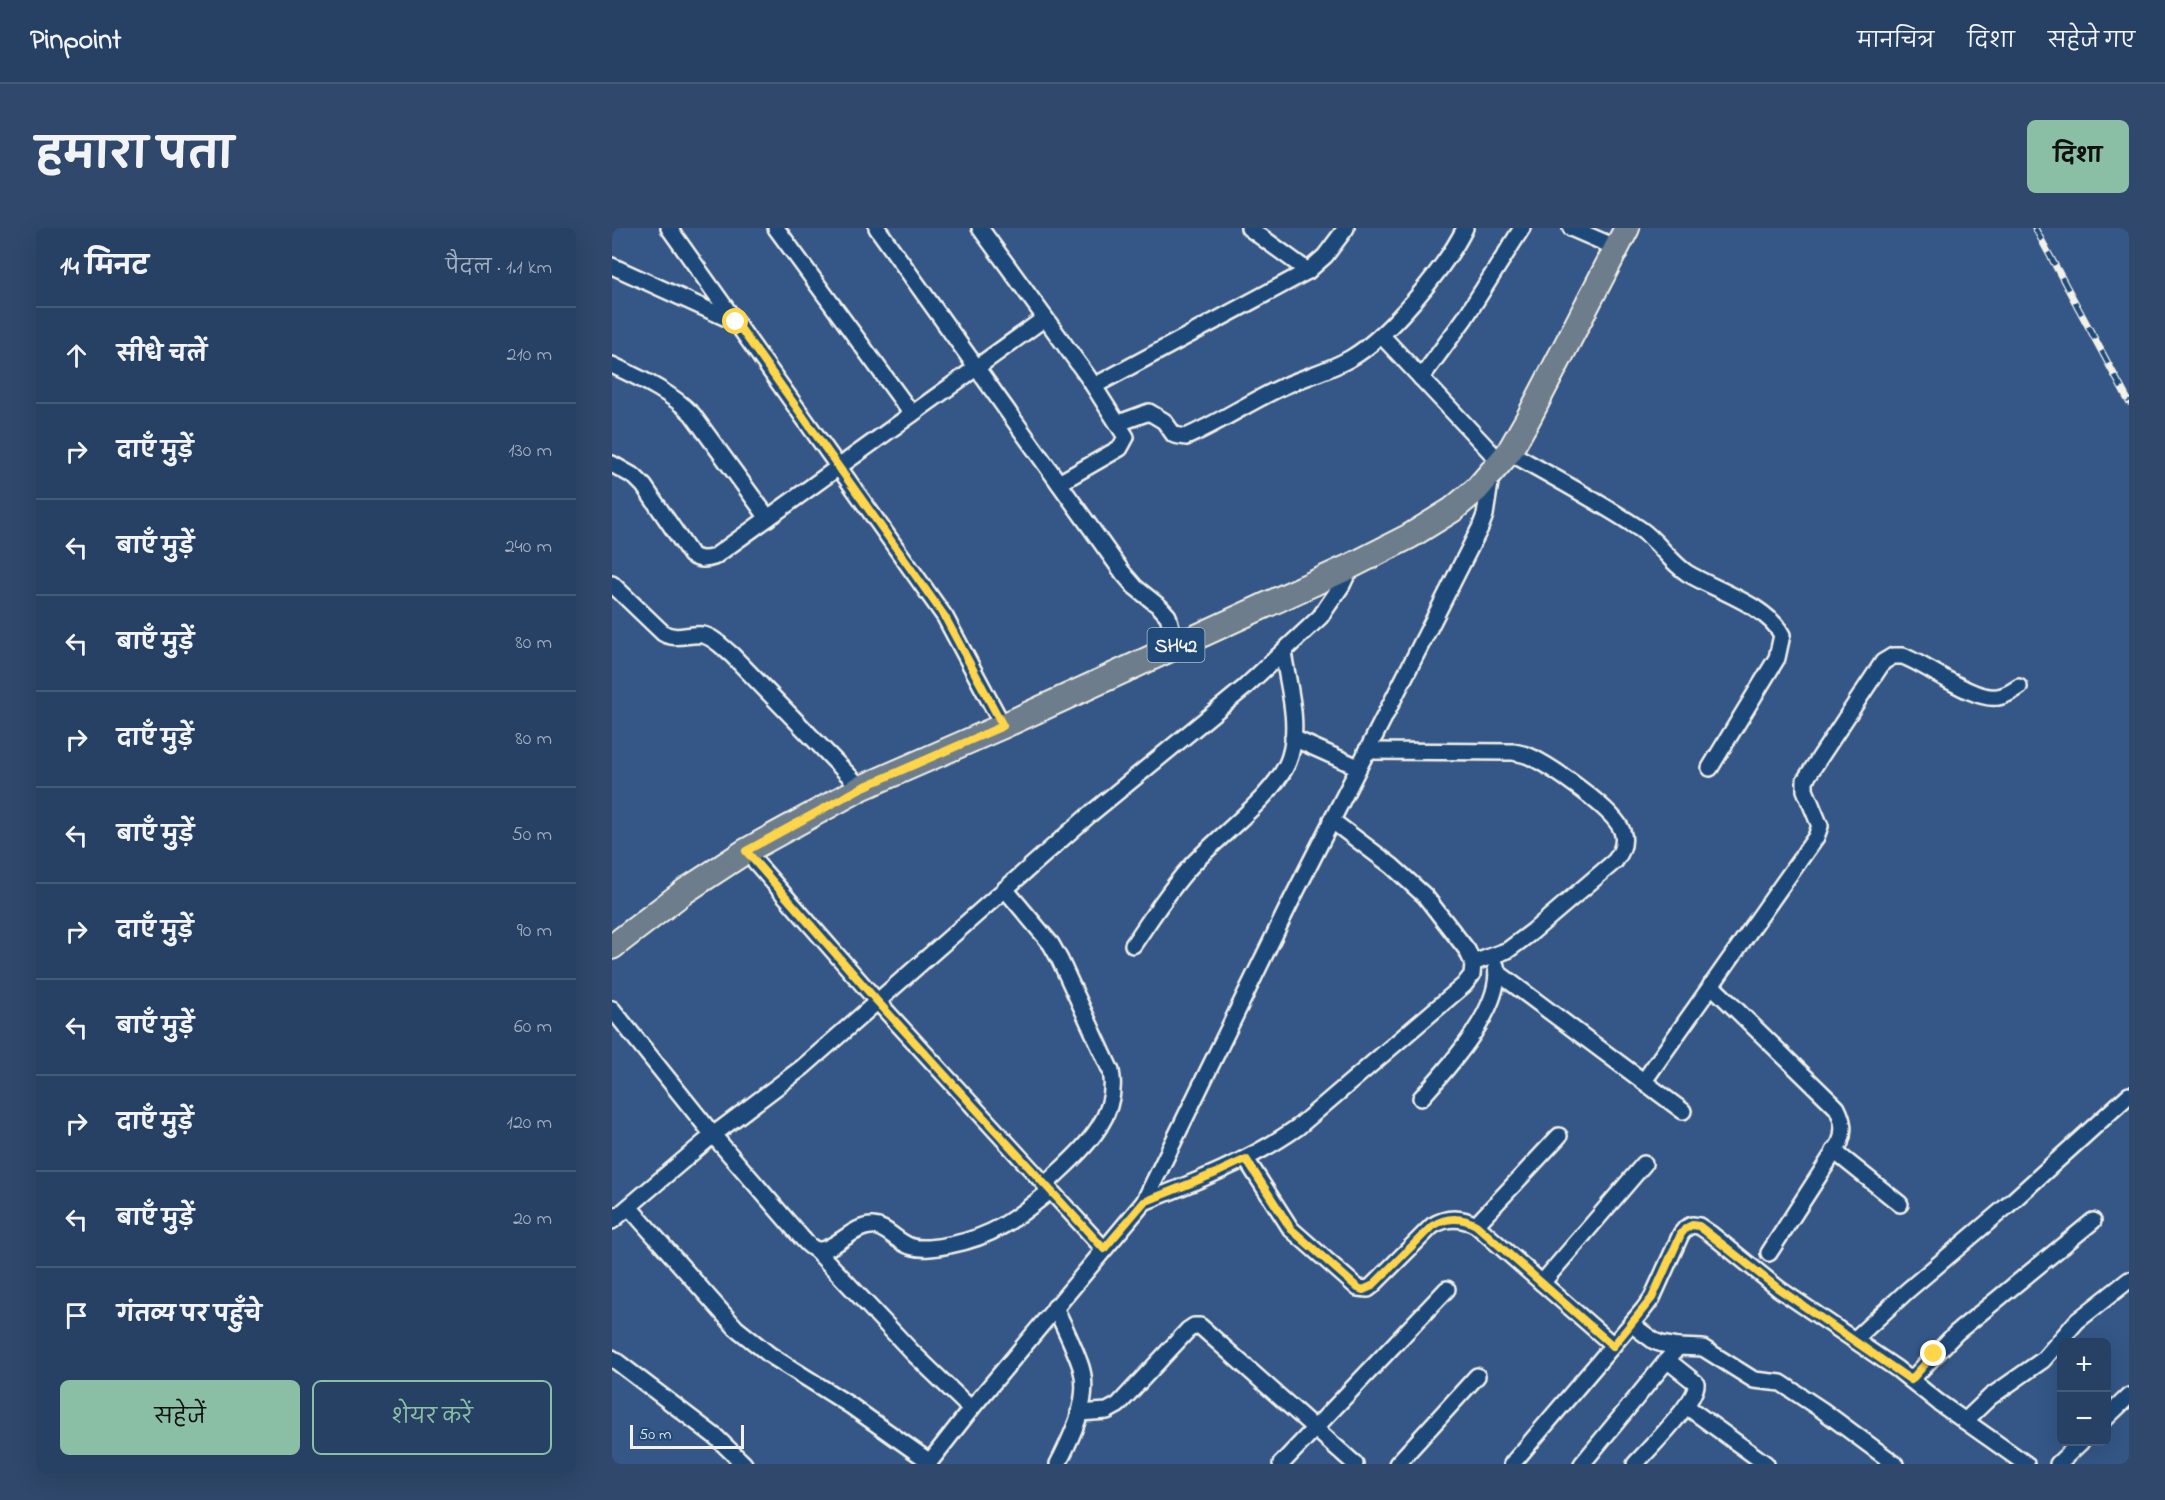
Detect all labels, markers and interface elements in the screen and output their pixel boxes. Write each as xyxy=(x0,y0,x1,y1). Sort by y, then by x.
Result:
text: Pinpoint xyxy=(30,21,121,62)
text: मानचित्र xyxy=(1857,27,1934,57)
text: दिशा xyxy=(1967,27,2015,57)
text: सहेजे गए xyxy=(2048,27,2135,57)
button: दिशा xyxy=(2027,120,2129,193)
text: हमारा पता xyxy=(36,126,233,187)
text: 14 मिनट xyxy=(60,249,149,287)
text: पैदल · 1.1 km xyxy=(445,254,552,283)
route start xyxy=(722,308,748,334)
icon: ahead xyxy=(60,339,93,372)
text: सीधे चलें xyxy=(117,340,207,372)
text: 210 m xyxy=(507,341,552,370)
icon: right xyxy=(60,435,93,468)
text: दाएँ मुड़ें xyxy=(117,436,193,468)
text: 130 m xyxy=(508,437,552,466)
icon: left xyxy=(60,531,93,564)
text: बाएँ मुड़ें xyxy=(117,532,194,564)
text: 240 m xyxy=(505,533,552,562)
icon: left xyxy=(60,627,93,660)
text: बाएँ मुड़ें xyxy=(117,628,194,660)
road number: SH42 xyxy=(1148,628,1204,662)
text: 80 m xyxy=(515,629,552,658)
icon: right xyxy=(60,723,93,756)
text: दाएँ मुड़ें xyxy=(117,724,193,756)
text: 80 m xyxy=(515,725,552,754)
icon: left xyxy=(60,819,93,852)
text: बाएँ मुड़ें xyxy=(117,820,194,852)
text: 50 m xyxy=(511,821,552,850)
icon: right xyxy=(60,915,93,948)
text: दाएँ मुड़ें xyxy=(117,916,193,948)
text: 90 m xyxy=(517,917,552,946)
icon: left xyxy=(60,1011,93,1044)
text: बाएँ मुड़ें xyxy=(117,1012,194,1044)
text: 60 m xyxy=(514,1013,552,1042)
icon: right xyxy=(60,1107,93,1140)
text: दाएँ मुड़ें xyxy=(117,1108,193,1140)
text: 120 m xyxy=(507,1109,552,1138)
icon: left xyxy=(60,1203,93,1236)
text: बाएँ मुड़ें xyxy=(117,1204,194,1236)
text: 20 m xyxy=(513,1205,552,1234)
icon: arrive xyxy=(60,1299,93,1332)
text: गंतव्य पर पहुँचे xyxy=(117,1300,262,1332)
map controls xyxy=(2057,1338,2111,1446)
button: + xyxy=(2057,1338,2111,1392)
route end xyxy=(1920,1340,1946,1366)
button: सहेजें xyxy=(60,1380,300,1455)
button: शेयर करें xyxy=(312,1380,552,1455)
button: − xyxy=(2057,1392,2111,1446)
scale bar xyxy=(630,1422,744,1450)
text: 50 m xyxy=(639,1423,671,1447)

